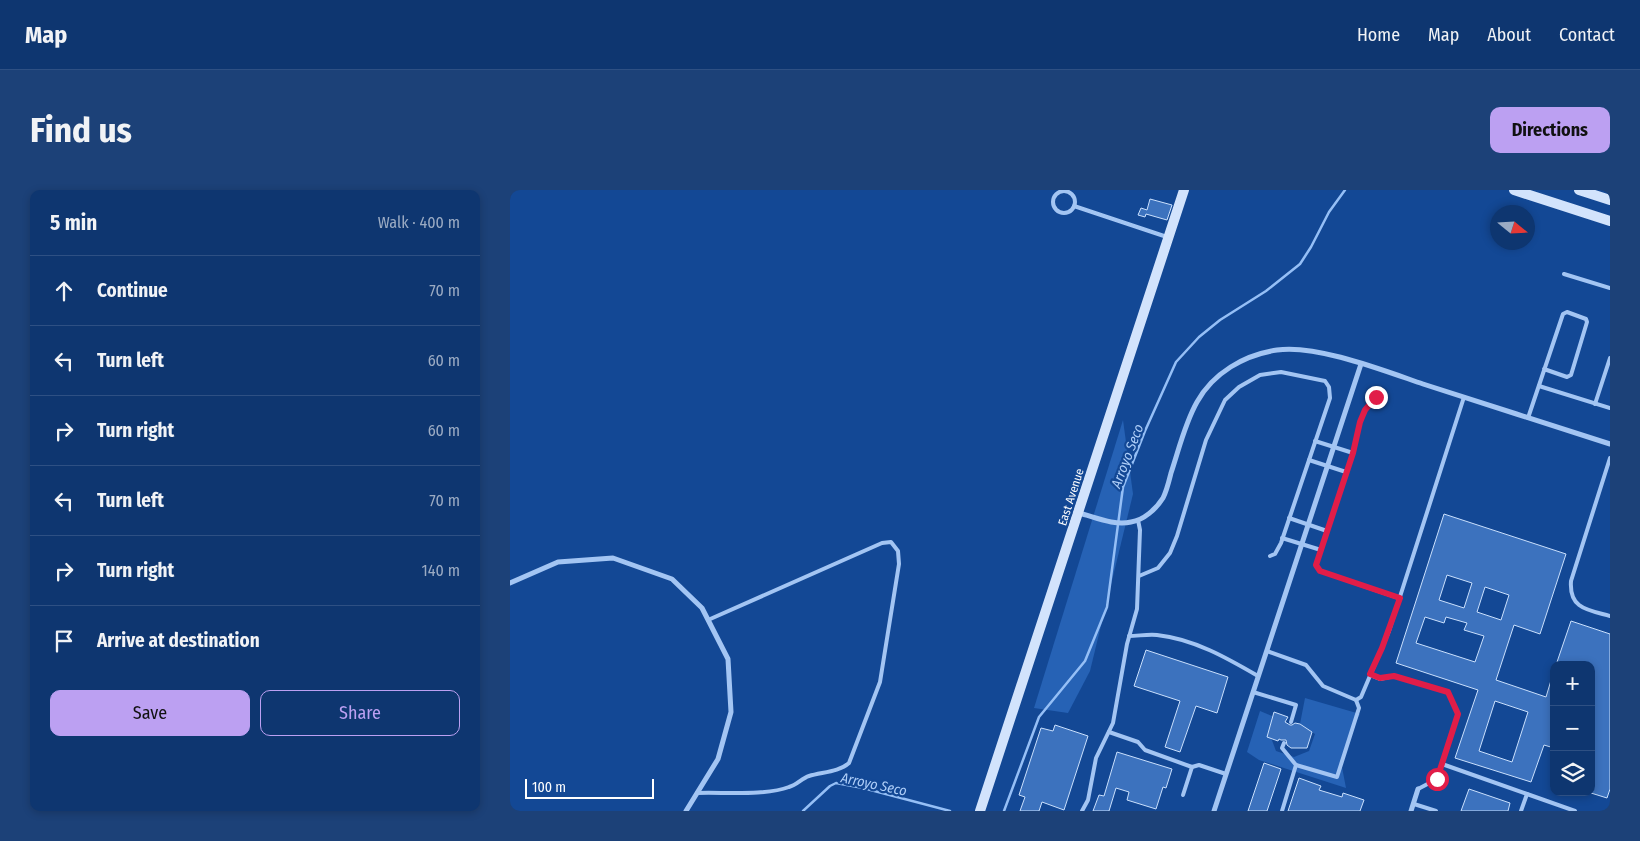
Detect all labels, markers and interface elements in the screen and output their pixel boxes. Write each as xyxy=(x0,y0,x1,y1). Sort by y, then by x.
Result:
text: Map xyxy=(25,21,67,49)
text: Home xyxy=(1357,24,1400,46)
text: Map xyxy=(1428,24,1459,46)
text: About xyxy=(1487,24,1531,46)
text: Contact xyxy=(1559,24,1615,46)
button: Directions xyxy=(1490,107,1610,153)
text: Find us xyxy=(30,109,132,151)
north arrow xyxy=(1490,205,1535,250)
text: 5 min xyxy=(50,210,97,236)
text: Walk · 400 m xyxy=(378,213,460,232)
icon: ahead xyxy=(50,277,78,305)
text: Continue xyxy=(97,279,168,302)
text: 70 m xyxy=(429,281,460,300)
icon: left xyxy=(50,347,78,375)
text: Turn left xyxy=(97,349,164,372)
text: 60 m xyxy=(428,351,460,370)
route end xyxy=(1365,386,1388,409)
icon: right xyxy=(50,417,78,445)
text: Turn right xyxy=(97,419,174,442)
text: 60 m xyxy=(428,421,460,440)
water label: Arroyo Seco xyxy=(1107,422,1147,491)
street label: East Avenue xyxy=(1055,467,1087,527)
icon: left xyxy=(50,487,78,515)
text: Turn left xyxy=(97,489,164,512)
text: 70 m xyxy=(429,491,460,510)
icon: right xyxy=(50,557,78,585)
text: Turn right xyxy=(97,559,174,582)
text: 140 m xyxy=(422,561,460,580)
icon: arrive xyxy=(50,627,78,655)
text: Arrive at destination xyxy=(97,629,260,652)
map controls xyxy=(1550,661,1595,796)
button: + xyxy=(1550,661,1595,706)
button: Save xyxy=(50,690,250,736)
button: Share xyxy=(260,690,460,736)
button: − xyxy=(1550,706,1595,751)
button: layers xyxy=(1550,751,1595,796)
route start xyxy=(1426,768,1449,791)
water label: Arroyo Seco xyxy=(838,769,908,800)
scale bar xyxy=(525,776,654,799)
text: 100 m xyxy=(532,779,566,796)

